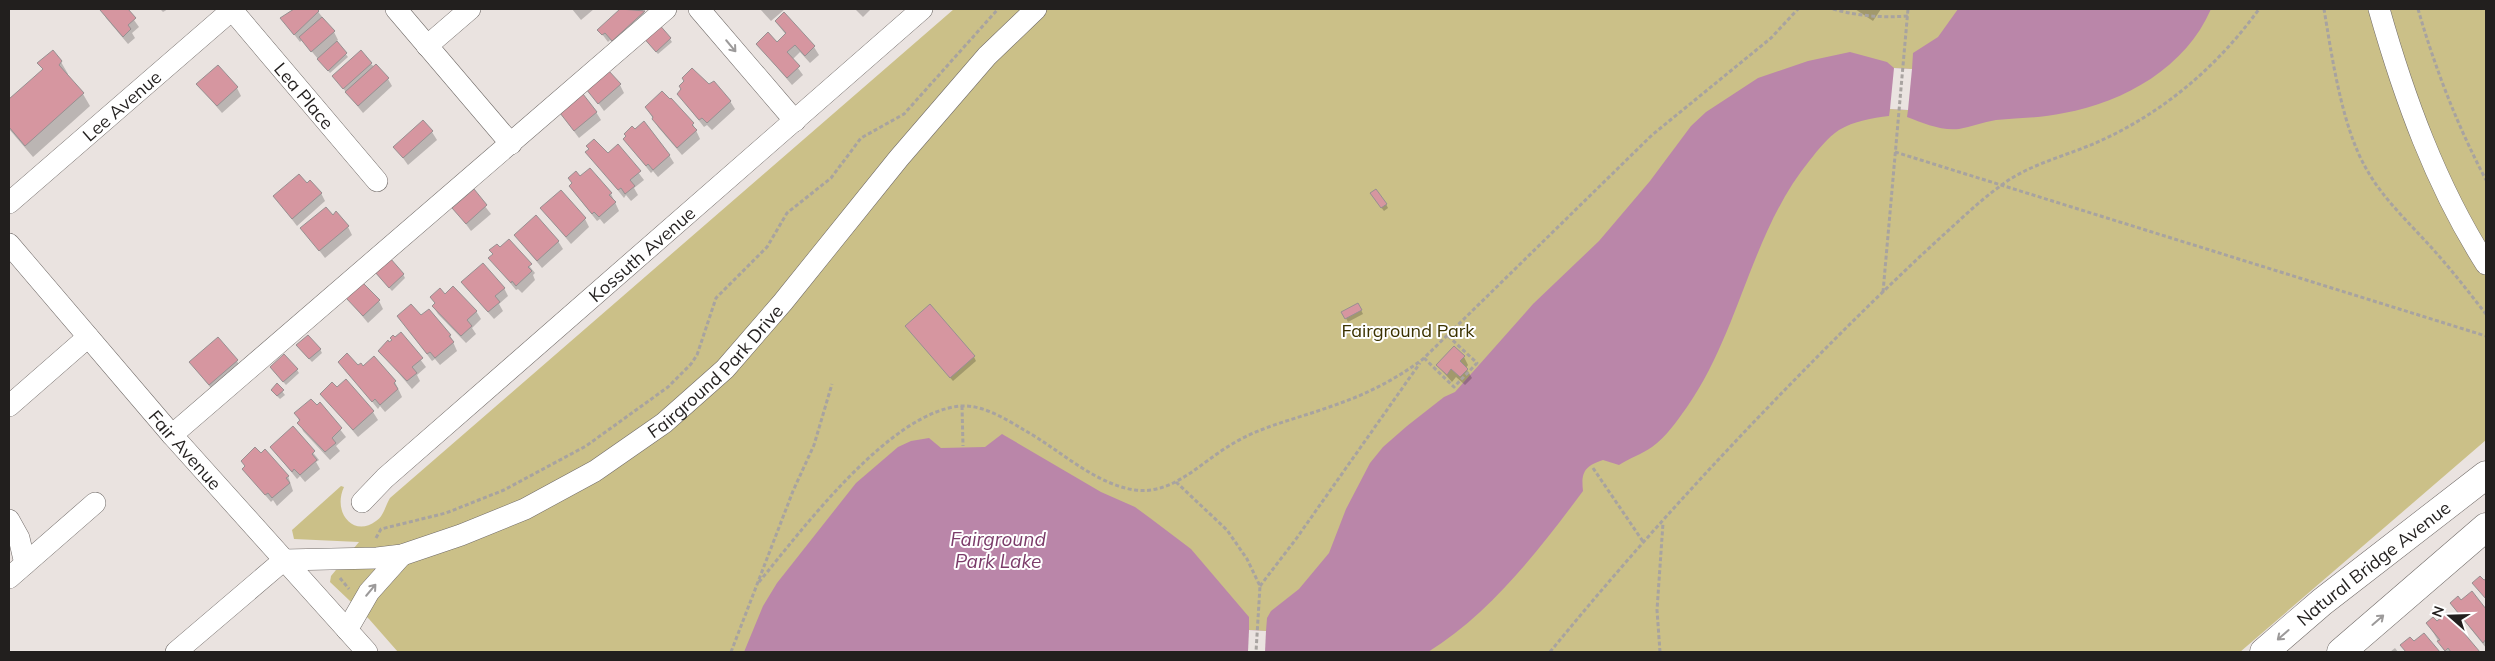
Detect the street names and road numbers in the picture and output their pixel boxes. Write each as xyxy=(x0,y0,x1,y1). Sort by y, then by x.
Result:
street label: Lea Place xyxy=(270,57,339,134)
street label: Lee Avenue xyxy=(78,65,166,146)
street label: Kossuth Avenue xyxy=(584,201,700,307)
street label: Fairground Park Drive xyxy=(643,299,787,443)
street label: Fair Avenue xyxy=(144,405,227,494)
street label: Natural Bridge Avenue xyxy=(2293,496,2455,630)

